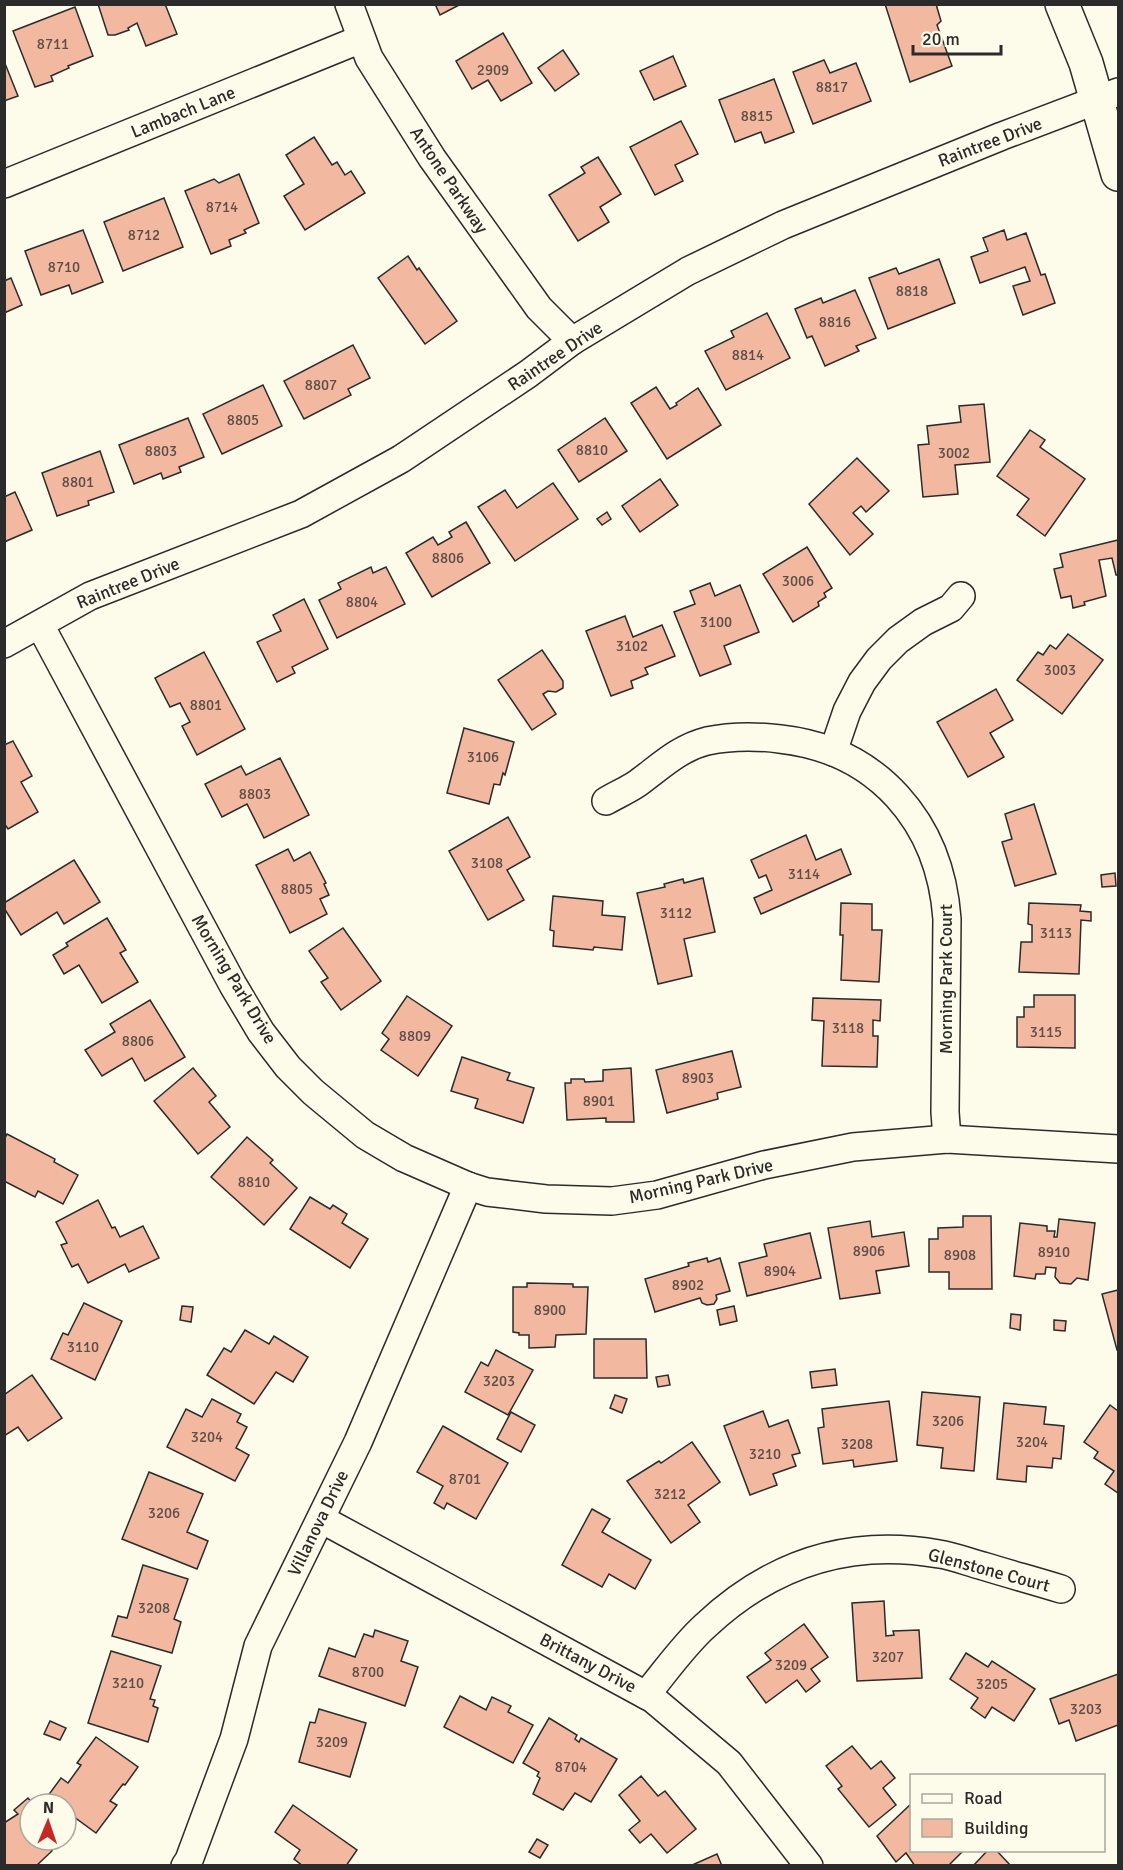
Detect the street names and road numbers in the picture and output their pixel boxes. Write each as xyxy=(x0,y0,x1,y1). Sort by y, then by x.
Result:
street label: Lambach Lane xyxy=(128,81,238,143)
street label: Raintree Drive xyxy=(935,112,1045,172)
street label: Antone Parkway xyxy=(405,123,493,238)
street label: Raintree Drive xyxy=(504,316,606,396)
street label: Raintree Drive xyxy=(73,552,183,614)
street label: Morning Park Court xyxy=(935,904,957,1054)
street label: Morning Park Drive xyxy=(187,910,281,1048)
street label: Morning Park Drive xyxy=(627,1154,775,1208)
street label: Villanova Drive xyxy=(283,1466,353,1580)
street label: Glenstone Court xyxy=(926,1543,1052,1597)
street label: Brittany Drive xyxy=(536,1628,640,1698)

